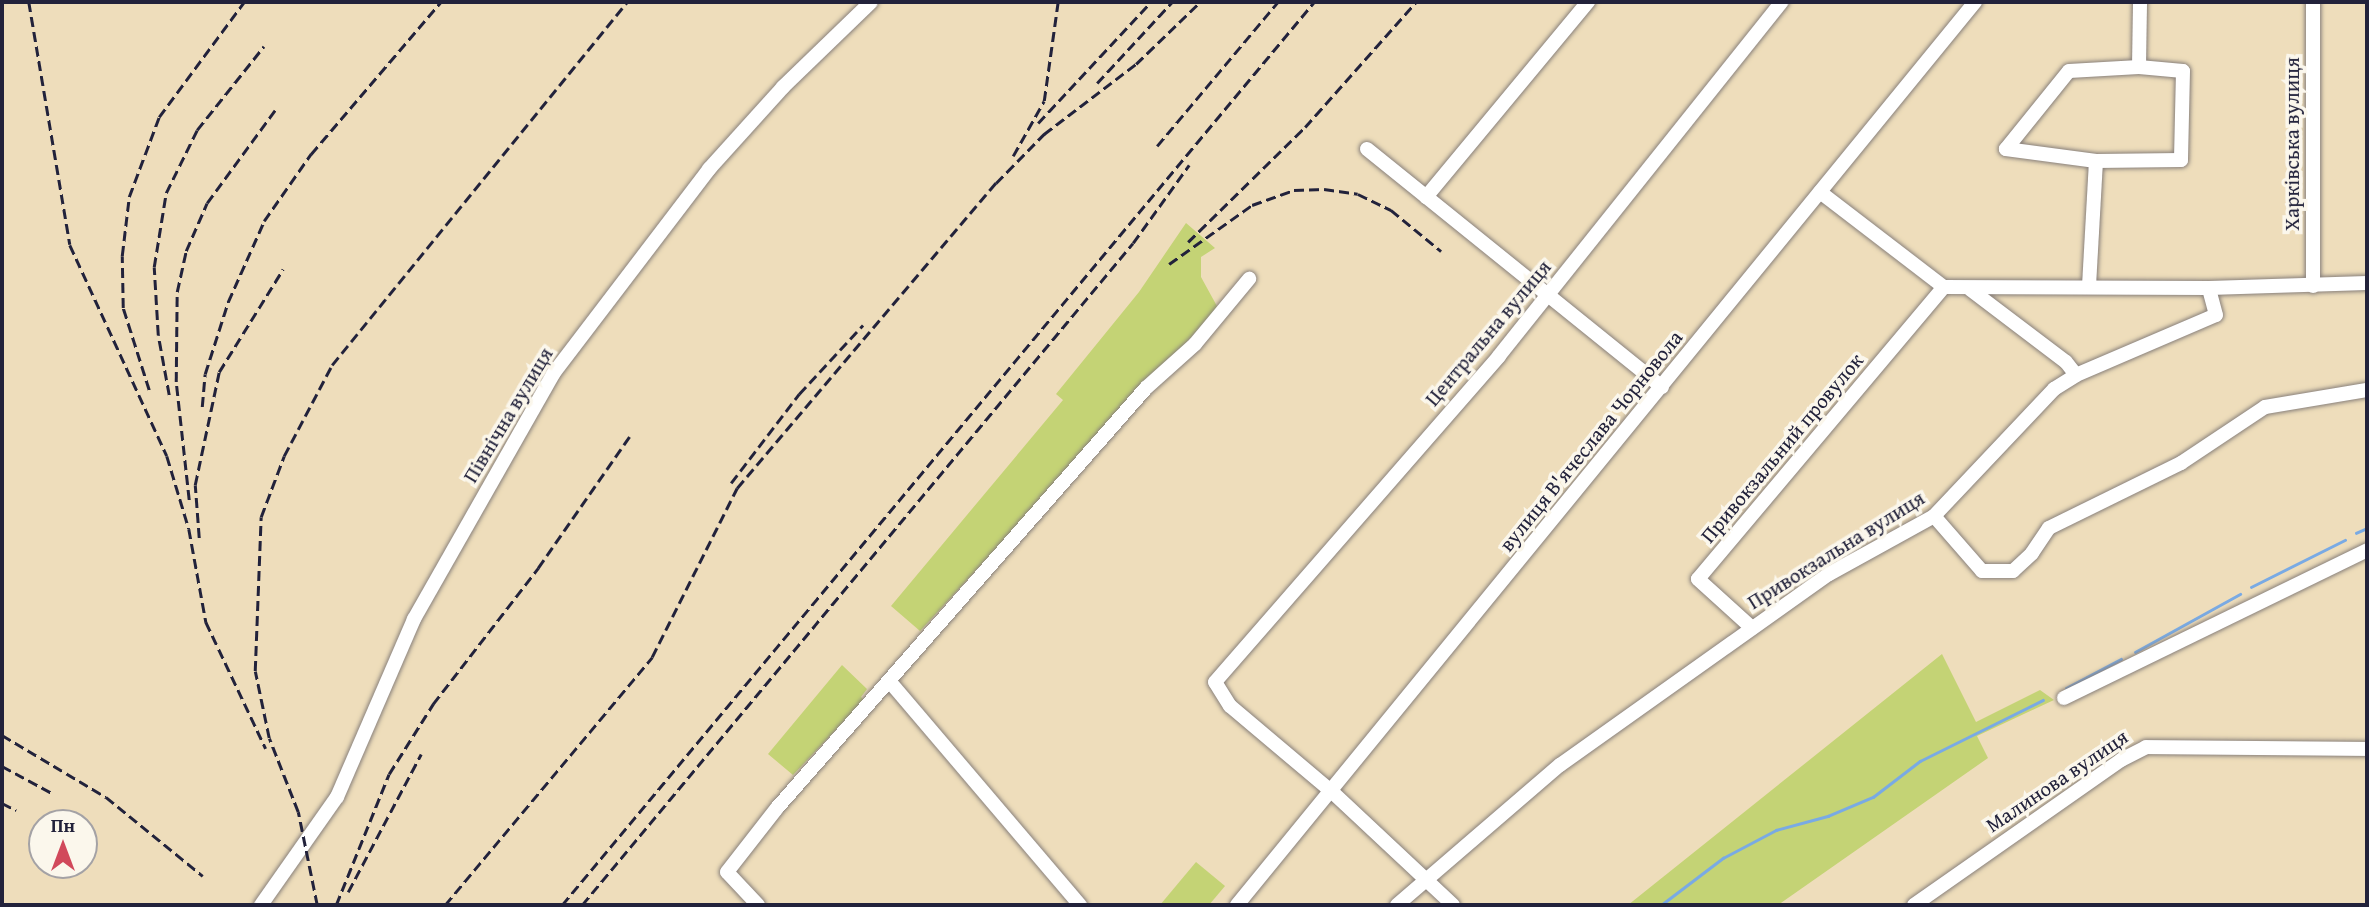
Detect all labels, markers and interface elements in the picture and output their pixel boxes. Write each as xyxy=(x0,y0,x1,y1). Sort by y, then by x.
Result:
street label: Харківська вулиця xyxy=(2279,57,2305,231)
street label: Центральна вулиця xyxy=(1420,255,1556,411)
street label: вулиця В'ячеслава Чорновола xyxy=(1494,325,1688,557)
street label: Північна вулиця xyxy=(458,343,558,487)
street label: Привокзальний провулок xyxy=(1695,348,1869,548)
street label: Привокзальна вулиця xyxy=(1743,485,1929,615)
street label: Малинова вулиця xyxy=(1981,724,2133,838)
north arrow xyxy=(28,809,98,879)
text: Пн xyxy=(51,811,75,839)

